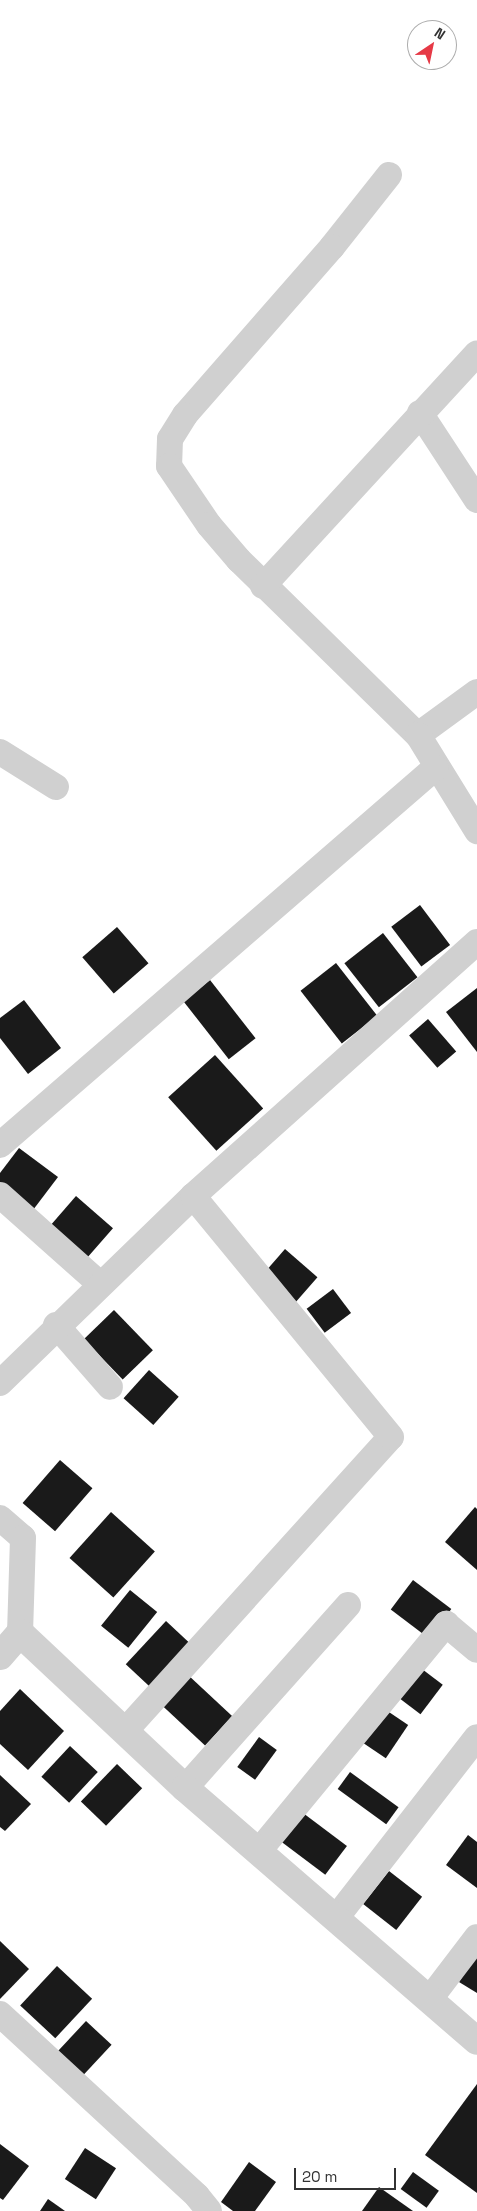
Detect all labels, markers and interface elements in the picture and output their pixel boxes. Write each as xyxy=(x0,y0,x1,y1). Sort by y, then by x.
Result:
north arrow xyxy=(407,20,457,70)
text: N xyxy=(431,23,449,43)
scale bar xyxy=(297,2158,400,2190)
text: 20 m xyxy=(302,2167,337,2186)

